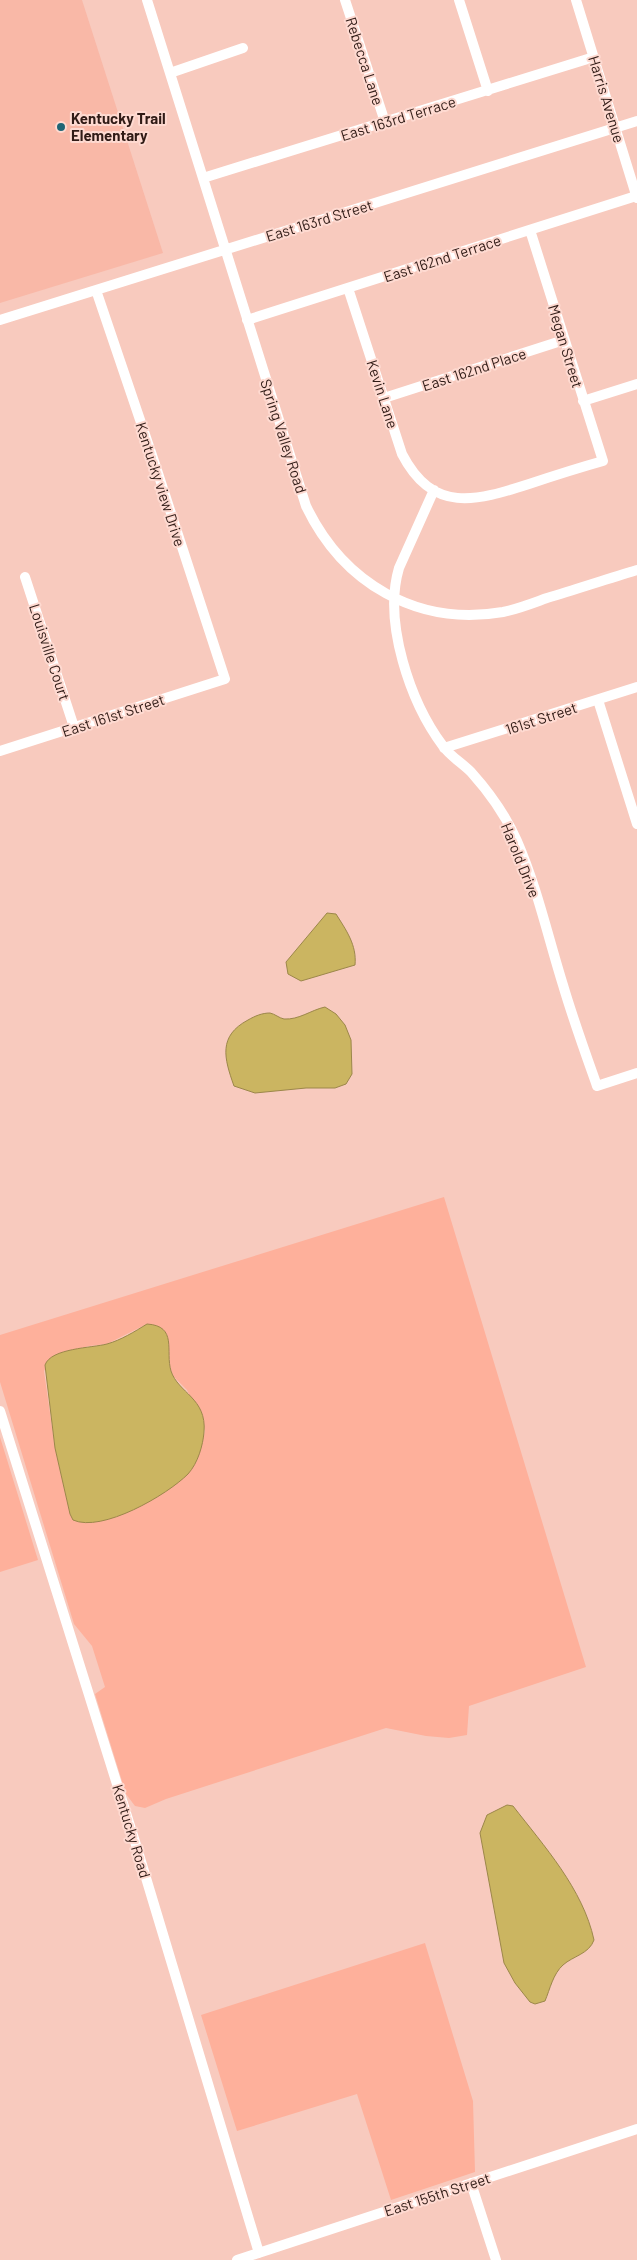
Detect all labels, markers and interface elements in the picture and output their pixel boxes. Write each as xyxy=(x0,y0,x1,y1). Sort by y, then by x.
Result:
street label: Rebecca Lane xyxy=(342,15,388,107)
street label: Harris Avenue xyxy=(585,53,629,145)
street label: East 163rd Terrace xyxy=(338,92,458,144)
place label: Kentucky Trail Elementary xyxy=(71,109,166,144)
marker: Kentucky Trail Elementary xyxy=(55,121,67,133)
street label: East 163rd Street xyxy=(263,195,375,245)
street label: East 162nd Terrace xyxy=(381,231,503,285)
street label: Megan Street xyxy=(545,302,587,390)
street label: East 162nd Place xyxy=(420,344,528,394)
street label: Kevin Lane xyxy=(363,357,403,431)
street label: Spring Valley Road xyxy=(257,377,311,495)
street label: Kentucky view Drive xyxy=(132,420,190,548)
street label: Louisville Court xyxy=(26,601,74,703)
street label: East 161st Street xyxy=(59,690,167,740)
street label: 161st Street xyxy=(503,698,579,738)
street label: Harold Drive xyxy=(498,820,544,900)
street label: Kentucky Road xyxy=(109,1782,155,1880)
street label: East 155th Street xyxy=(382,2168,492,2220)

